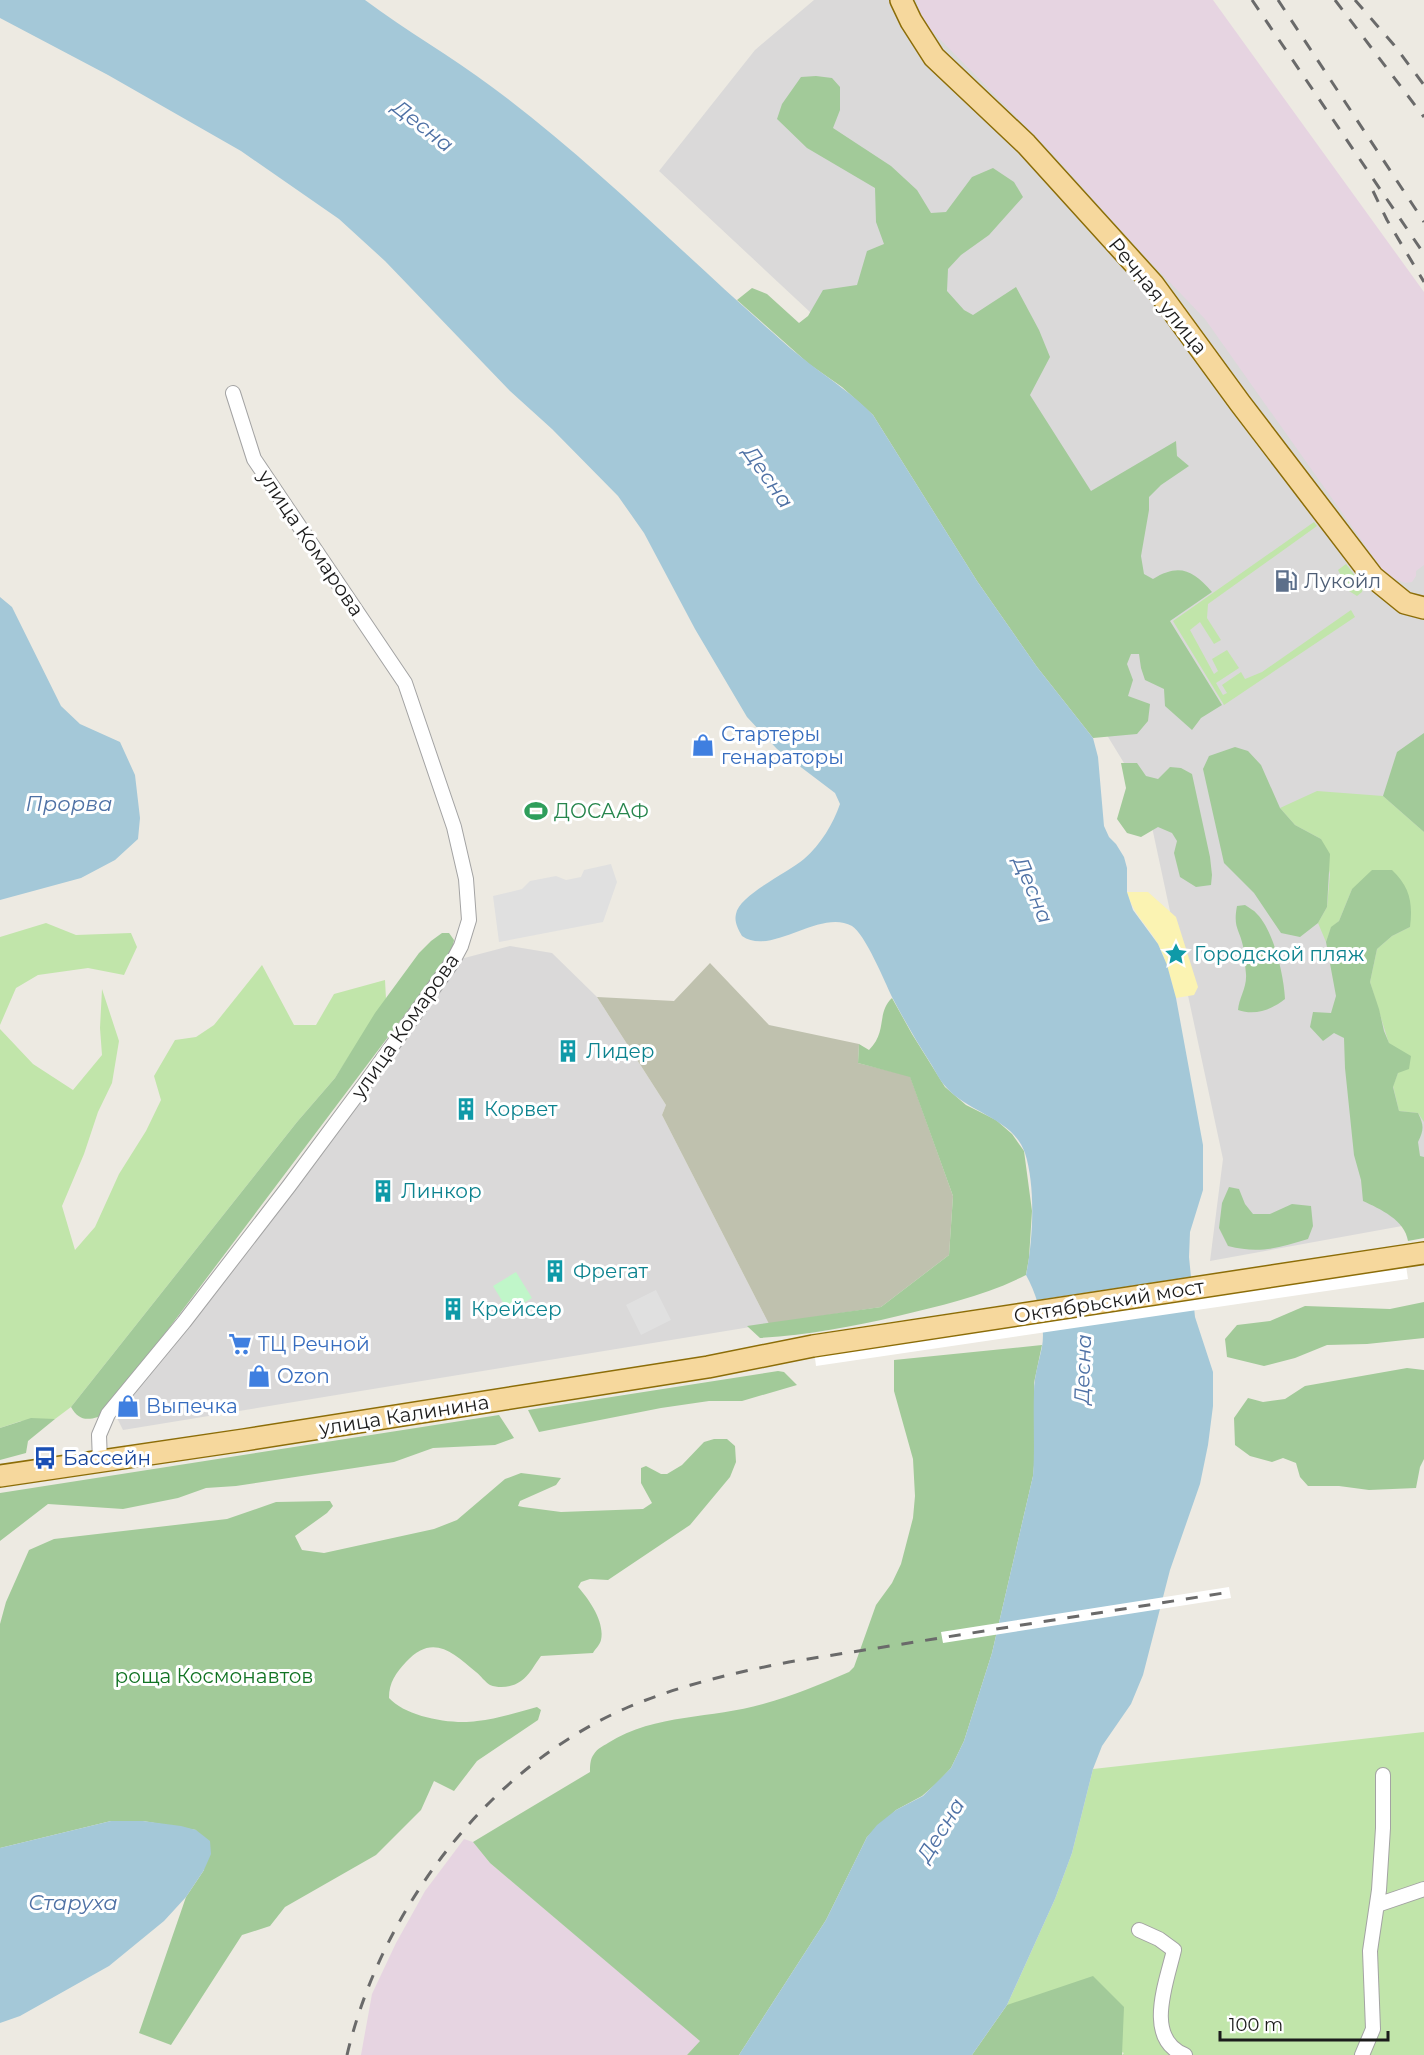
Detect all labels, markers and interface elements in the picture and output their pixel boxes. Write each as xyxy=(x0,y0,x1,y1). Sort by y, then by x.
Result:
water label: Десна xyxy=(386,93,459,157)
street label: Речная улица xyxy=(1104,233,1212,359)
water label: Десна xyxy=(737,439,799,513)
street label: улица Комарова xyxy=(253,464,369,621)
fuel station icon: Лукойл xyxy=(1273,568,1299,594)
place label: Лукойл xyxy=(1304,569,1381,593)
place label: Стартеры генараторы xyxy=(721,722,844,769)
shop icon: Стартеры генараторы xyxy=(690,732,716,758)
water label: Прорва xyxy=(25,791,113,816)
sports icon: ДОСААФ xyxy=(523,798,549,824)
place label: ДОСААФ xyxy=(554,799,649,823)
water label: Десна xyxy=(1007,851,1059,927)
place icon: Городской пляж xyxy=(1163,941,1189,967)
place label: Городской пляж xyxy=(1194,942,1365,966)
street label: улица Комарова xyxy=(345,949,464,1104)
building icon: Лидер xyxy=(555,1038,581,1064)
place label: Лидер xyxy=(586,1039,655,1063)
building icon: Корвет xyxy=(453,1096,479,1122)
place label: Корвет xyxy=(484,1097,558,1121)
building icon: Линкор xyxy=(370,1178,396,1204)
place label: Линкор xyxy=(401,1179,482,1203)
building icon: Фрегат xyxy=(542,1258,568,1284)
place label: Фрегат xyxy=(573,1259,649,1283)
street label: Октябрьский мост xyxy=(1012,1274,1207,1328)
building icon: Крейсер xyxy=(440,1296,466,1322)
place label: Крейсер xyxy=(471,1297,562,1321)
supermarket icon: ТЦ Речной xyxy=(227,1331,253,1357)
place label: ТЦ Речной xyxy=(258,1332,370,1356)
water label: Десна xyxy=(1069,1333,1096,1406)
shop icon: Ozon xyxy=(246,1363,272,1389)
place label: Ozon xyxy=(277,1364,330,1388)
street label: улица Калинина xyxy=(316,1390,491,1440)
shop icon: Выпечка xyxy=(115,1393,141,1419)
place label: Выпечка xyxy=(146,1394,238,1418)
bus stop icon: Бассейн xyxy=(32,1445,58,1471)
place label: Бассейн xyxy=(63,1446,151,1470)
park label: роща Космонавтов xyxy=(114,1664,314,1688)
water label: Десна xyxy=(910,1793,970,1868)
water label: Старуха xyxy=(28,1890,118,1915)
scale bar xyxy=(1220,2004,1388,2042)
text: 100 m xyxy=(1229,2014,1283,2036)

